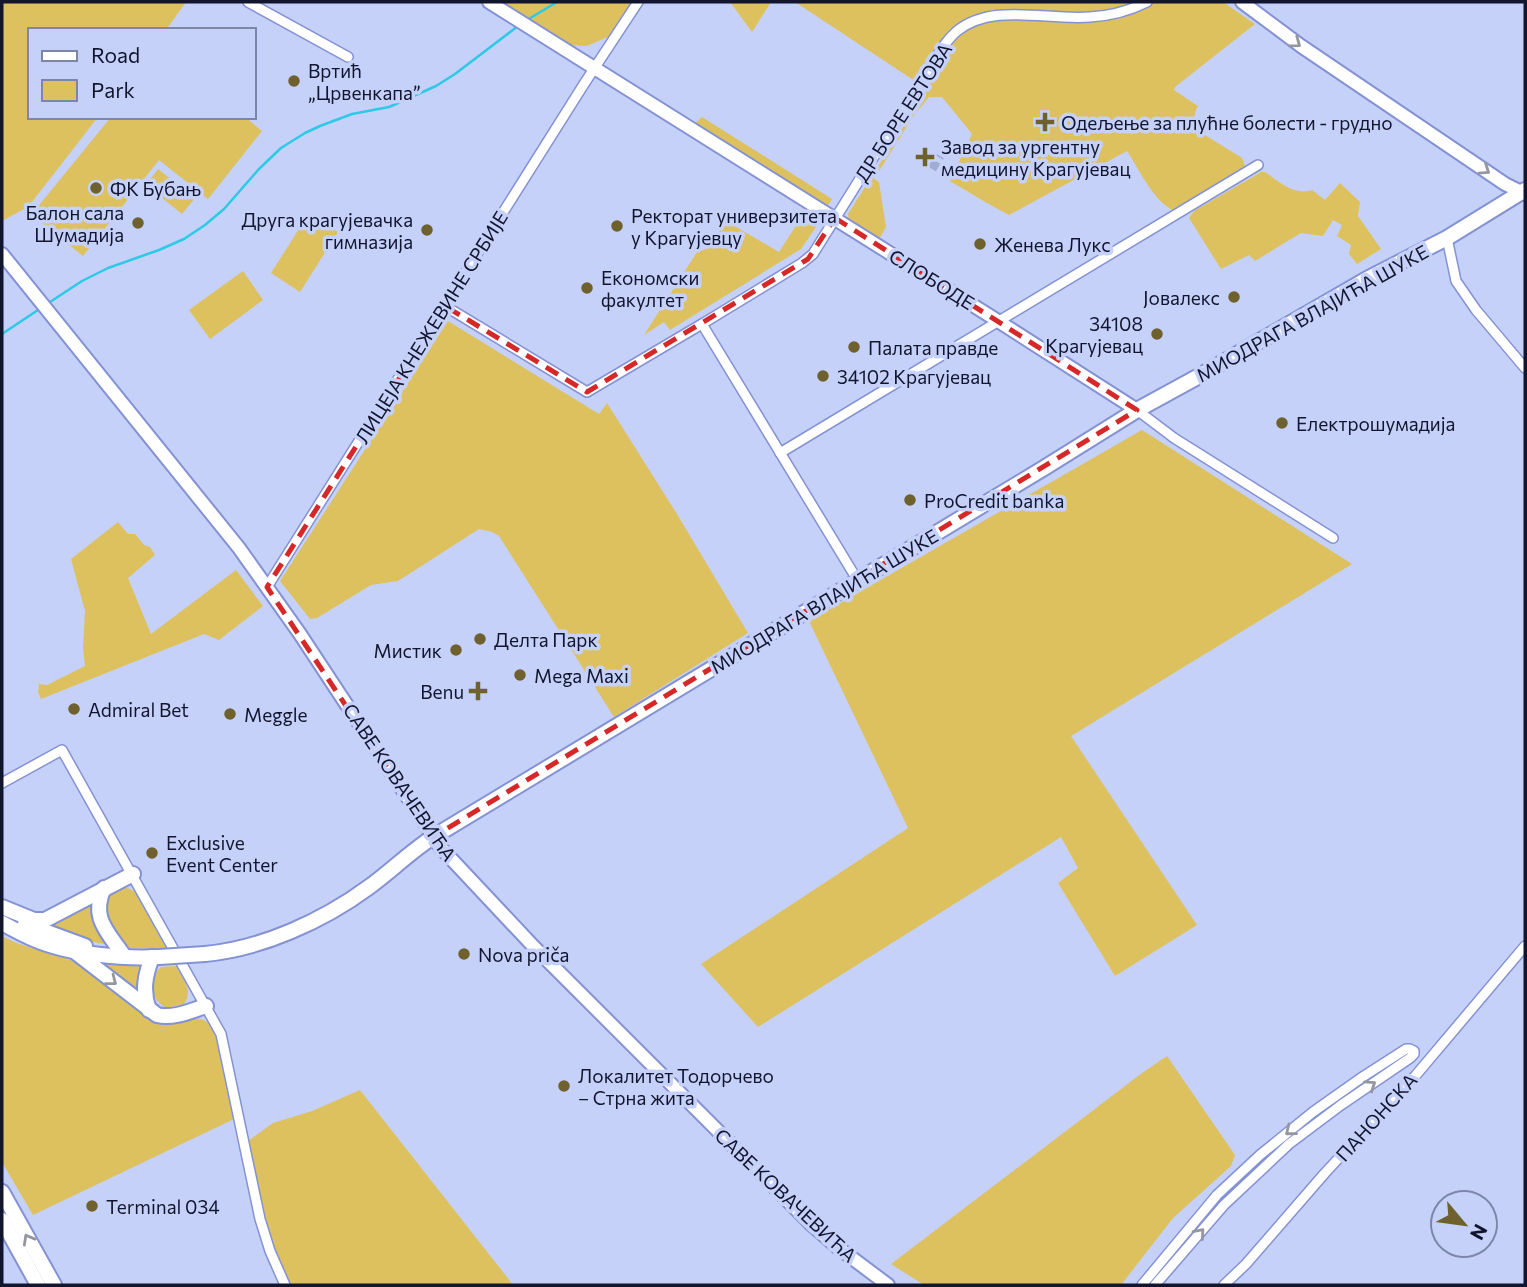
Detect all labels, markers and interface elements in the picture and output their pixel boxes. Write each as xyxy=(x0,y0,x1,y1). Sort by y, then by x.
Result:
legend xyxy=(28,28,256,119)
one-way arrow xyxy=(1288,35,1301,47)
street label: ДР БОРЕ ЕВТОВА xyxy=(850,38,956,186)
text: Road xyxy=(91,42,140,67)
place label: Вртић „Црвенкапа” xyxy=(308,59,421,104)
marker: Вртић „Црвенкапа” xyxy=(286,73,302,89)
text: Park xyxy=(91,77,135,102)
place label: Одељење за плућне болести - грудно xyxy=(1061,111,1393,134)
marker: Одељење за плућне болести - грудно xyxy=(1035,112,1055,132)
place label: Завод за ургентну медицину Крагујевац xyxy=(941,135,1130,180)
marker: Завод за ургентну медицину Крагујевац xyxy=(915,147,935,167)
one-way arrow xyxy=(1477,162,1490,174)
place label: ФК Бубањ xyxy=(110,177,201,200)
marker: ФК Бубањ xyxy=(88,180,104,196)
place label: Балон сала Шумадија xyxy=(25,201,124,246)
place label: Ректорат универзитета у Крагујевцу xyxy=(631,204,837,249)
street label: ЛИЦЕЈА КНЕЖЕВИНЕ СРБИЈЕ xyxy=(350,207,512,447)
place label: Друга крагујевачка гимназија xyxy=(241,208,413,253)
marker: Балон сала Шумадија xyxy=(130,215,146,231)
marker: Ректорат универзитета у Крагујевцу xyxy=(609,218,625,234)
marker: Друга крагујевачка гимназија xyxy=(419,222,435,238)
place label: Женева Лукс xyxy=(994,233,1111,256)
marker: Женева Лукс xyxy=(972,236,988,252)
street label: МИОДРАГА ВЛАЈИЋА ШУКЕ xyxy=(1192,240,1432,386)
street label: СЛОБОДЕ xyxy=(885,244,979,314)
place label: Економски факултет xyxy=(601,266,699,311)
marker: Економски факултет xyxy=(579,280,595,296)
place label: Јовалекс xyxy=(1143,286,1220,309)
marker: Јовалекс xyxy=(1226,289,1242,305)
place label: 34108 Крагујевац xyxy=(1045,312,1143,357)
marker: 34108 Крагујевац xyxy=(1149,326,1165,342)
place label: Палата правде xyxy=(868,336,998,359)
marker: Палата правде xyxy=(846,339,862,355)
place label: 34102 Крагујевац xyxy=(837,365,991,388)
marker: 34102 Крагујевац xyxy=(815,368,831,384)
place label: Електрошумадија xyxy=(1296,412,1455,435)
marker: Електрошумадија xyxy=(1274,415,1290,431)
place label: ProCredit banka xyxy=(924,489,1064,512)
marker: ProCredit banka xyxy=(902,492,918,508)
street label: МИОДРАГА ВЛАЈИЋА ШУКЕ xyxy=(706,524,942,678)
place label: Делта Парк xyxy=(494,628,598,651)
marker: Делта Парк xyxy=(472,631,488,647)
place label: Мистик xyxy=(374,639,442,662)
marker: Мистик xyxy=(448,642,464,658)
place label: Mega Maxi xyxy=(534,664,629,687)
marker: Mega Maxi xyxy=(512,667,528,683)
place label: Benu xyxy=(420,680,464,703)
marker: Benu xyxy=(470,683,486,699)
place label: Admiral Bet xyxy=(88,698,189,721)
street label: САВЕ КОВАЧЕВИЋА xyxy=(339,699,461,865)
marker: Admiral Bet xyxy=(66,701,82,717)
place label: Meggle xyxy=(244,703,308,726)
marker: Meggle xyxy=(222,706,238,722)
place label: Exclusive Event Center xyxy=(166,831,278,876)
marker: Exclusive Event Center xyxy=(144,845,160,861)
place label: Nova priča xyxy=(478,943,570,966)
marker: Nova priča xyxy=(456,946,472,962)
one-way arrow xyxy=(104,972,116,985)
place label: Локалитет Тодорчево – Стрна жита xyxy=(578,1064,774,1109)
street label: ПАНОНСКА xyxy=(1331,1068,1421,1166)
marker: Локалитет Тодорчево – Стрна жита xyxy=(556,1078,572,1094)
one-way arrow xyxy=(1363,1080,1376,1093)
one-way arrow xyxy=(1285,1122,1297,1135)
street label: САВЕ КОВАЧЕВИЋА xyxy=(710,1123,862,1267)
north arrow xyxy=(1429,1189,1499,1259)
place label: Terminal 034 xyxy=(106,1195,220,1218)
marker: Terminal 034 xyxy=(84,1198,100,1214)
text: N xyxy=(1466,1221,1493,1244)
one-way arrow xyxy=(1192,1229,1204,1242)
one-way arrow xyxy=(23,1233,36,1246)

